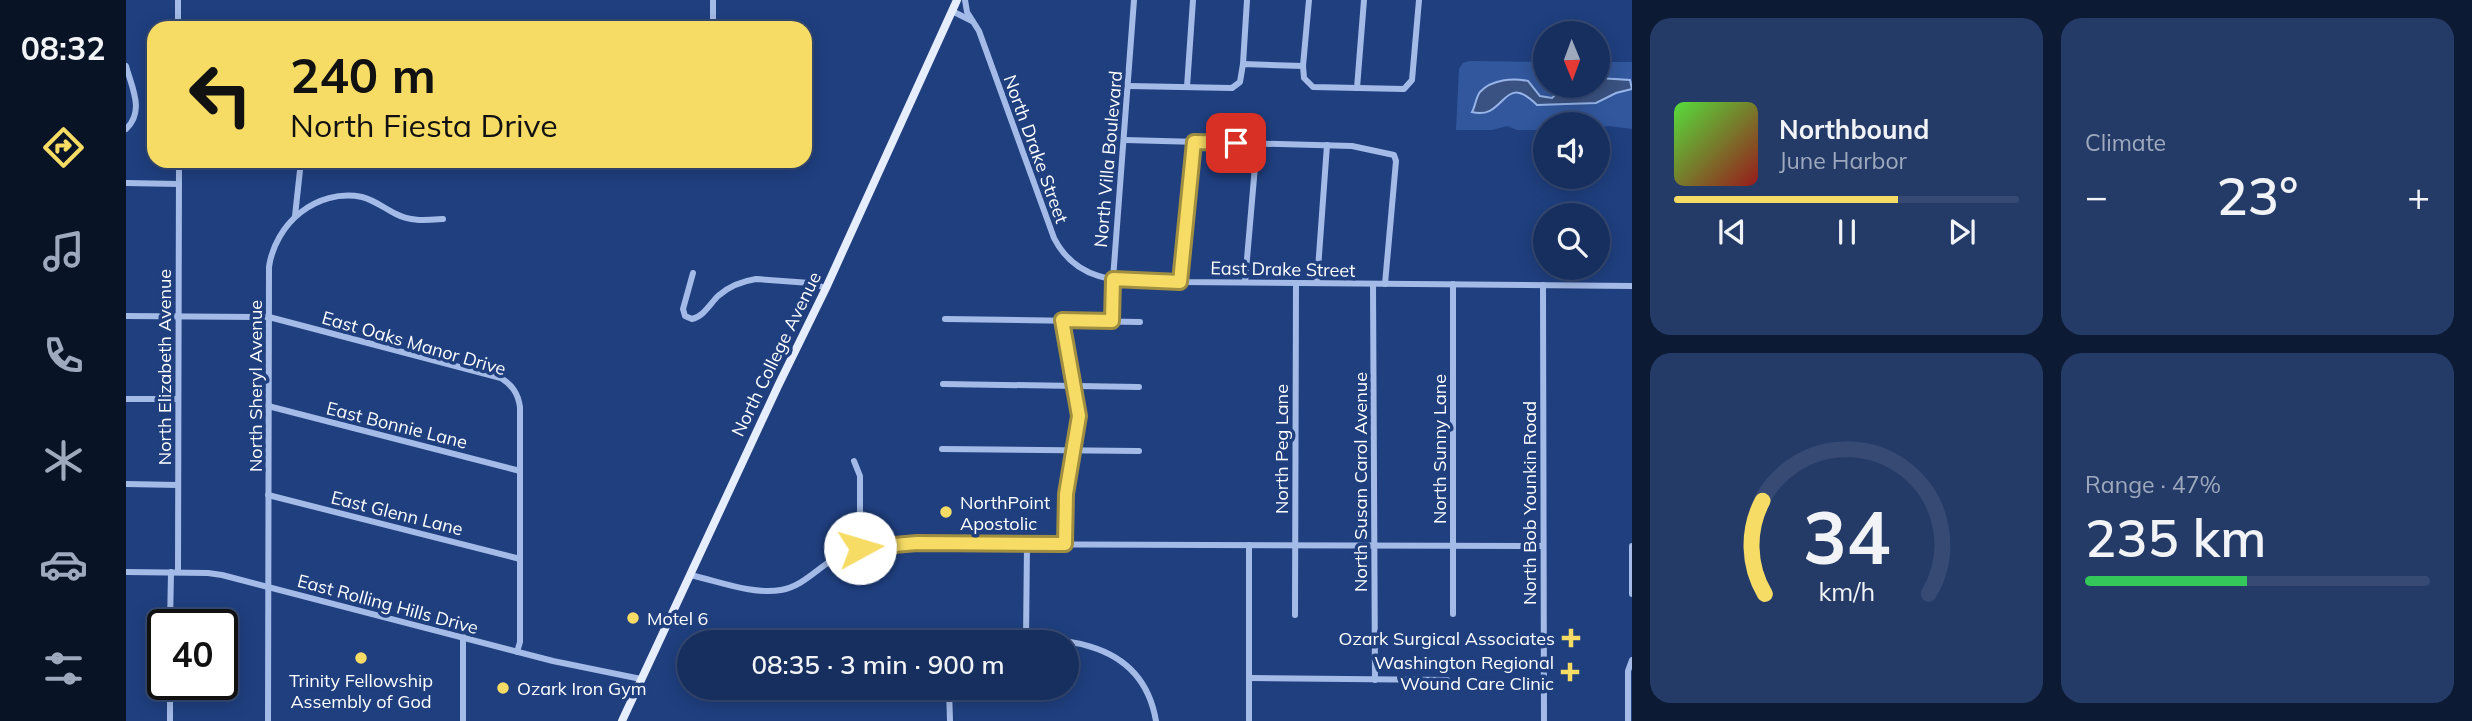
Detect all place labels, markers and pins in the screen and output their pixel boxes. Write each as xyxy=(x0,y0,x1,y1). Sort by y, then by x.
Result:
pin xyxy=(1206,113,1266,173)
place label: NorthPoint Apostolic xyxy=(960,491,1050,535)
marker: NorthPoint Apostolic xyxy=(938,504,954,520)
place label: Motel 6 xyxy=(647,607,708,630)
marker: Motel 6 xyxy=(625,610,641,626)
place label: Ozark Surgical Associates xyxy=(1339,627,1555,650)
marker: Ozark Surgical Associates xyxy=(1561,628,1581,648)
marker: Trinity Fellowship Assembly of God xyxy=(353,650,369,666)
place label: Washington Regional Wound Care Clinic xyxy=(1374,651,1554,695)
marker: Washington Regional Wound Care Clinic xyxy=(1560,662,1580,682)
place label: Trinity Fellowship Assembly of God xyxy=(289,669,433,713)
place label: Ozark Iron Gym xyxy=(517,677,647,700)
marker: Ozark Iron Gym xyxy=(495,680,511,696)

